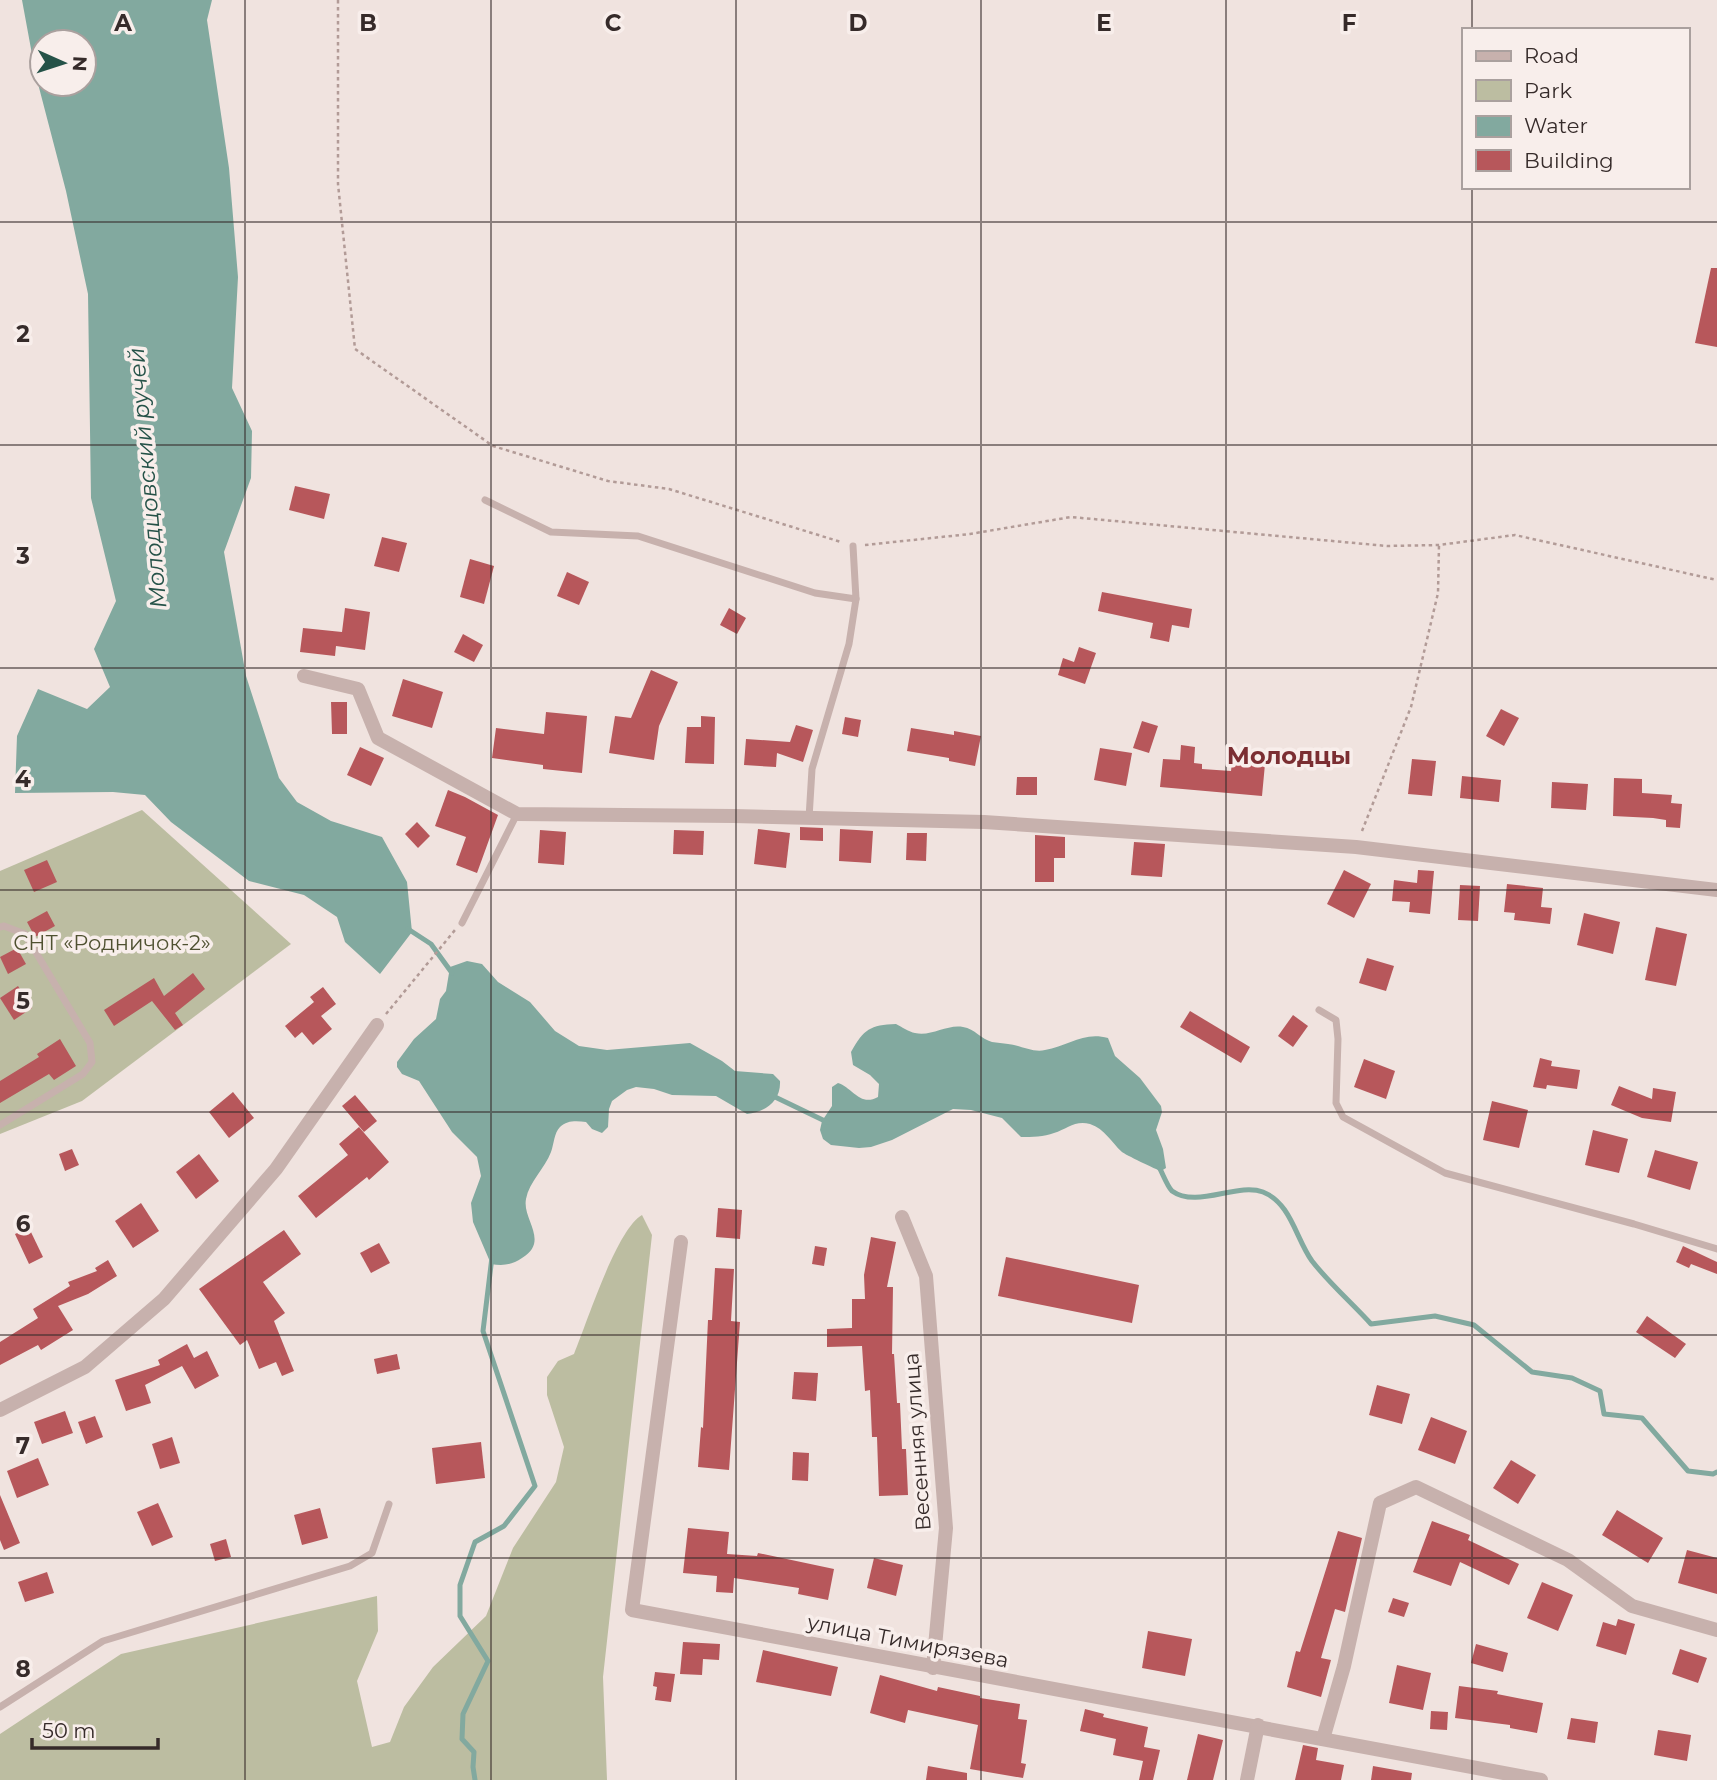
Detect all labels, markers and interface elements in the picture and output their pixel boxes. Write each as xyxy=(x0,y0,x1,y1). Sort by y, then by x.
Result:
text: A xyxy=(113,9,132,37)
text: B xyxy=(359,9,377,37)
text: C xyxy=(605,9,622,37)
text: D xyxy=(849,9,868,37)
text: E xyxy=(1096,9,1112,37)
text: F xyxy=(1342,9,1357,37)
north arrow xyxy=(28,28,98,98)
legend xyxy=(1462,28,1689,189)
text: Road xyxy=(1524,43,1579,68)
text: N xyxy=(68,56,91,72)
text: Park xyxy=(1524,78,1572,103)
text: Water xyxy=(1524,113,1588,138)
text: Building xyxy=(1524,148,1614,173)
text: 2 xyxy=(16,320,30,348)
water label: Молодцовский ручей xyxy=(122,346,172,610)
text: 3 xyxy=(15,542,30,570)
district label: Молодцы xyxy=(1227,741,1351,770)
text: 4 xyxy=(15,765,31,793)
park label: СНТ «Родничок-2» xyxy=(13,930,211,955)
text: 5 xyxy=(16,987,30,1015)
text: 6 xyxy=(16,1210,31,1238)
street label: Весенняя улица xyxy=(898,1352,936,1532)
text: 7 xyxy=(16,1432,30,1460)
street label: улица Тимирязева xyxy=(804,1609,1011,1673)
text: 8 xyxy=(15,1655,31,1683)
scale bar xyxy=(32,1706,158,1750)
text: 50 m xyxy=(42,1718,96,1743)

